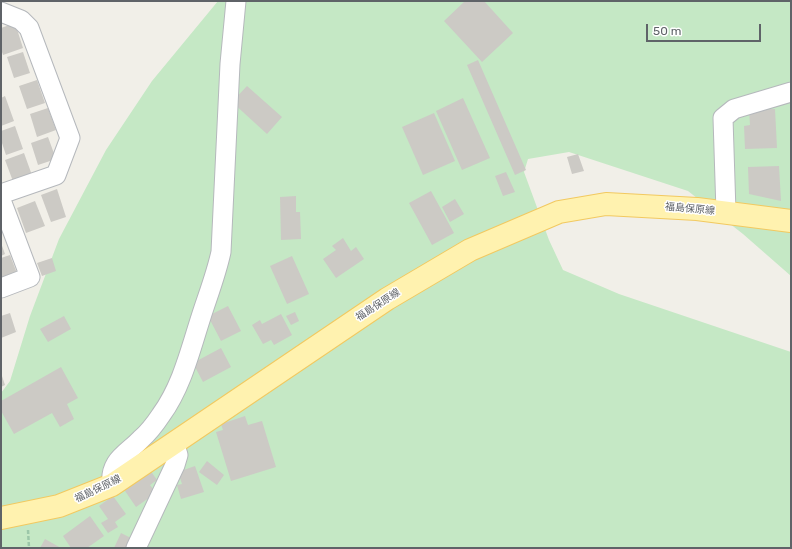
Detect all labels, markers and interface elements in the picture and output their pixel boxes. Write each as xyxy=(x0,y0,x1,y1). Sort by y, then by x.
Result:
scale bar xyxy=(648,16,763,42)
text: 50 m xyxy=(653,24,681,38)
street label: 福島保原線 xyxy=(665,201,715,217)
street label: 福島保原線 xyxy=(354,286,402,324)
street label: 福島保原線 xyxy=(73,473,123,505)

